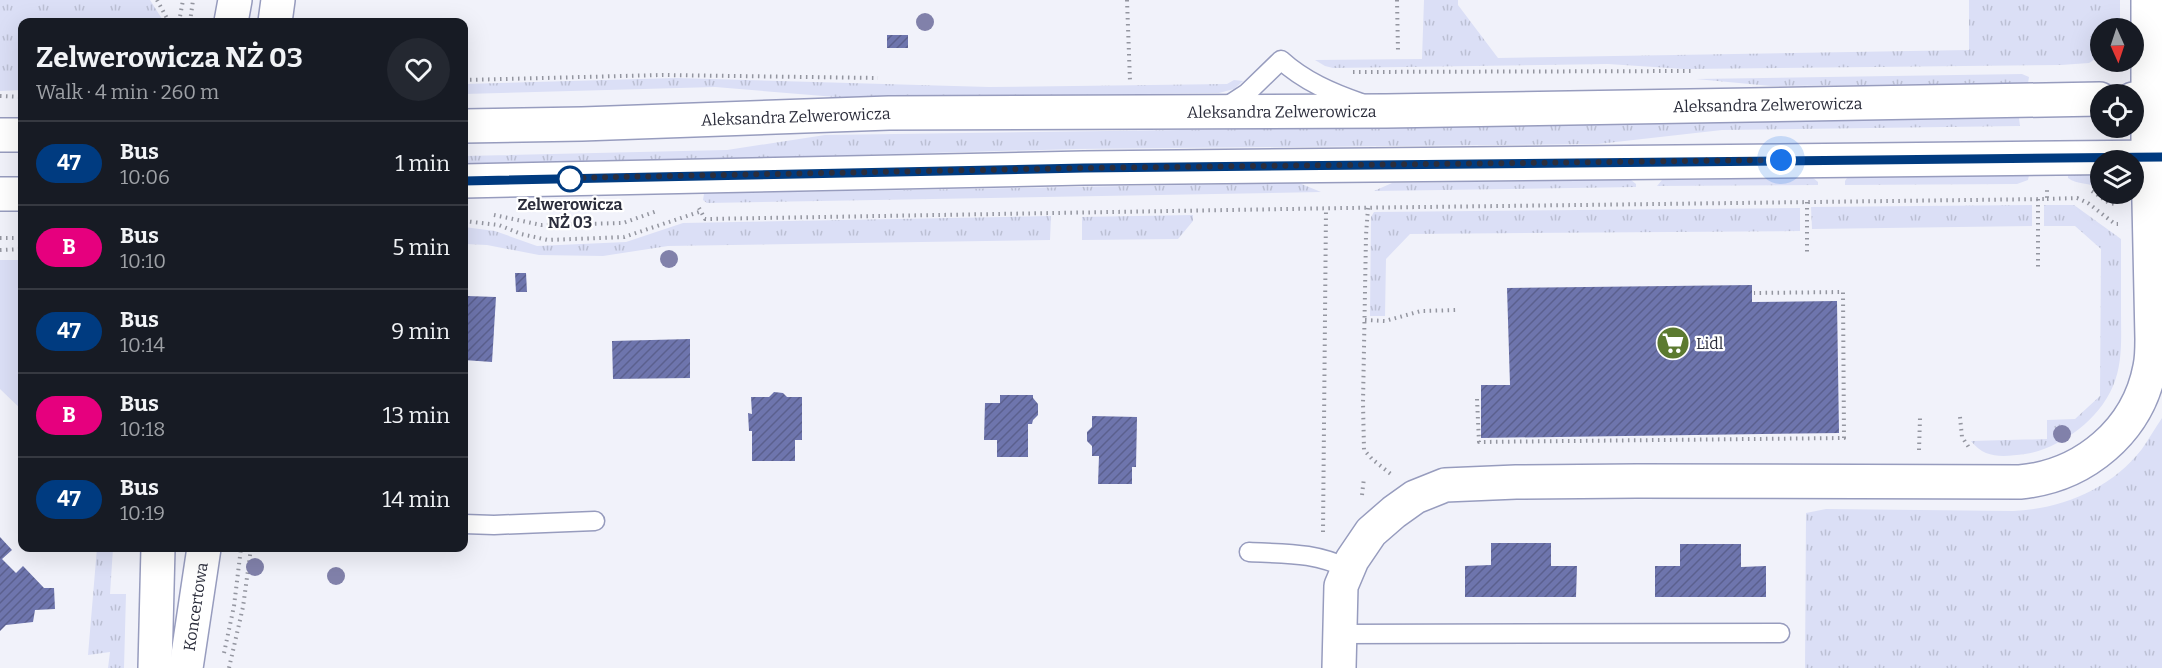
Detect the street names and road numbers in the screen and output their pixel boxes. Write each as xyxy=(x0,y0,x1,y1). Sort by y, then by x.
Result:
street label: Aleksandra Zelwerowicza xyxy=(1673,94,1863,116)
street label: Aleksandra Zelwerowicza xyxy=(1187,102,1377,122)
street label: Aleksandra Zelwerowicza xyxy=(701,104,891,130)
street label: Koncertowa xyxy=(180,561,212,652)

